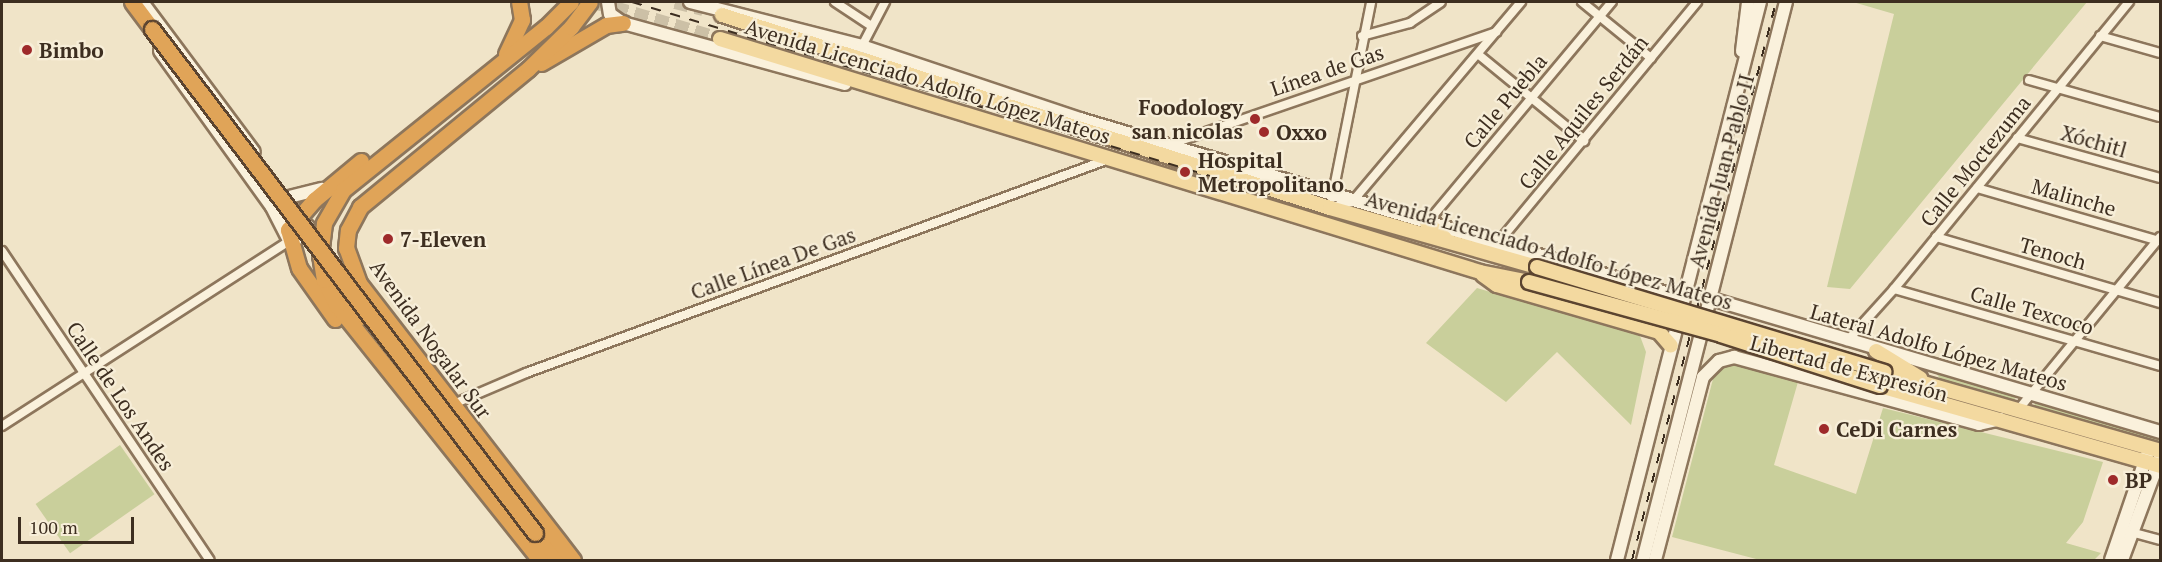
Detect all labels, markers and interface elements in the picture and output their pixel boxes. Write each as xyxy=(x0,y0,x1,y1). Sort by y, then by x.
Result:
street label: Avenida Licenciado Adolfo López Mateos xyxy=(742,13,1114,149)
street label: Calle Aquiles Serdán xyxy=(1513,30,1653,194)
place label: Bimbo xyxy=(39,37,104,63)
street label: Línea de Gas xyxy=(1267,39,1387,101)
marker: Bimbo xyxy=(20,43,34,57)
street label: Calle Puebla xyxy=(1458,49,1552,153)
street label: Avenida Juan Pablo II xyxy=(1683,71,1759,271)
street label: Calle Moctezuma xyxy=(1914,90,2036,232)
place label: Foodology san nicolas xyxy=(1132,94,1243,144)
marker: Foodology san nicolas xyxy=(1248,112,1262,126)
place label: Oxxo xyxy=(1276,119,1327,145)
street label: Xóchitl xyxy=(2058,120,2130,162)
marker: Oxxo xyxy=(1257,125,1271,139)
place label: Hospital Metropolitano xyxy=(1198,147,1344,197)
marker: Hospital Metropolitano xyxy=(1176,163,1194,181)
street label: Malinche xyxy=(2029,173,2119,221)
street label: Avenida Licenciado Adolfo López Mateos xyxy=(1362,185,1736,315)
street label: Calle Línea De Gas xyxy=(687,221,859,305)
place label: 7-Eleven xyxy=(400,226,486,252)
street label: Tenoch xyxy=(2017,231,2089,275)
marker: 7-Eleven xyxy=(381,232,395,246)
street label: Avenida Nogalar Sur xyxy=(365,255,497,423)
street label: Calle Texcoco xyxy=(1967,280,2097,340)
street label: Lateral Adolfo López Mateos xyxy=(1807,298,2071,396)
street label: Calle de Los Andes xyxy=(62,316,180,476)
street label: Libertad de Expresión xyxy=(1747,329,1951,407)
place label: CeDi Carnes xyxy=(1836,416,1957,442)
marker: CeDi Carnes xyxy=(1817,422,1831,436)
place label: BP xyxy=(2125,467,2152,493)
marker: BP xyxy=(2106,473,2120,487)
scale bar xyxy=(21,505,136,543)
text: 100 m xyxy=(29,515,78,539)

